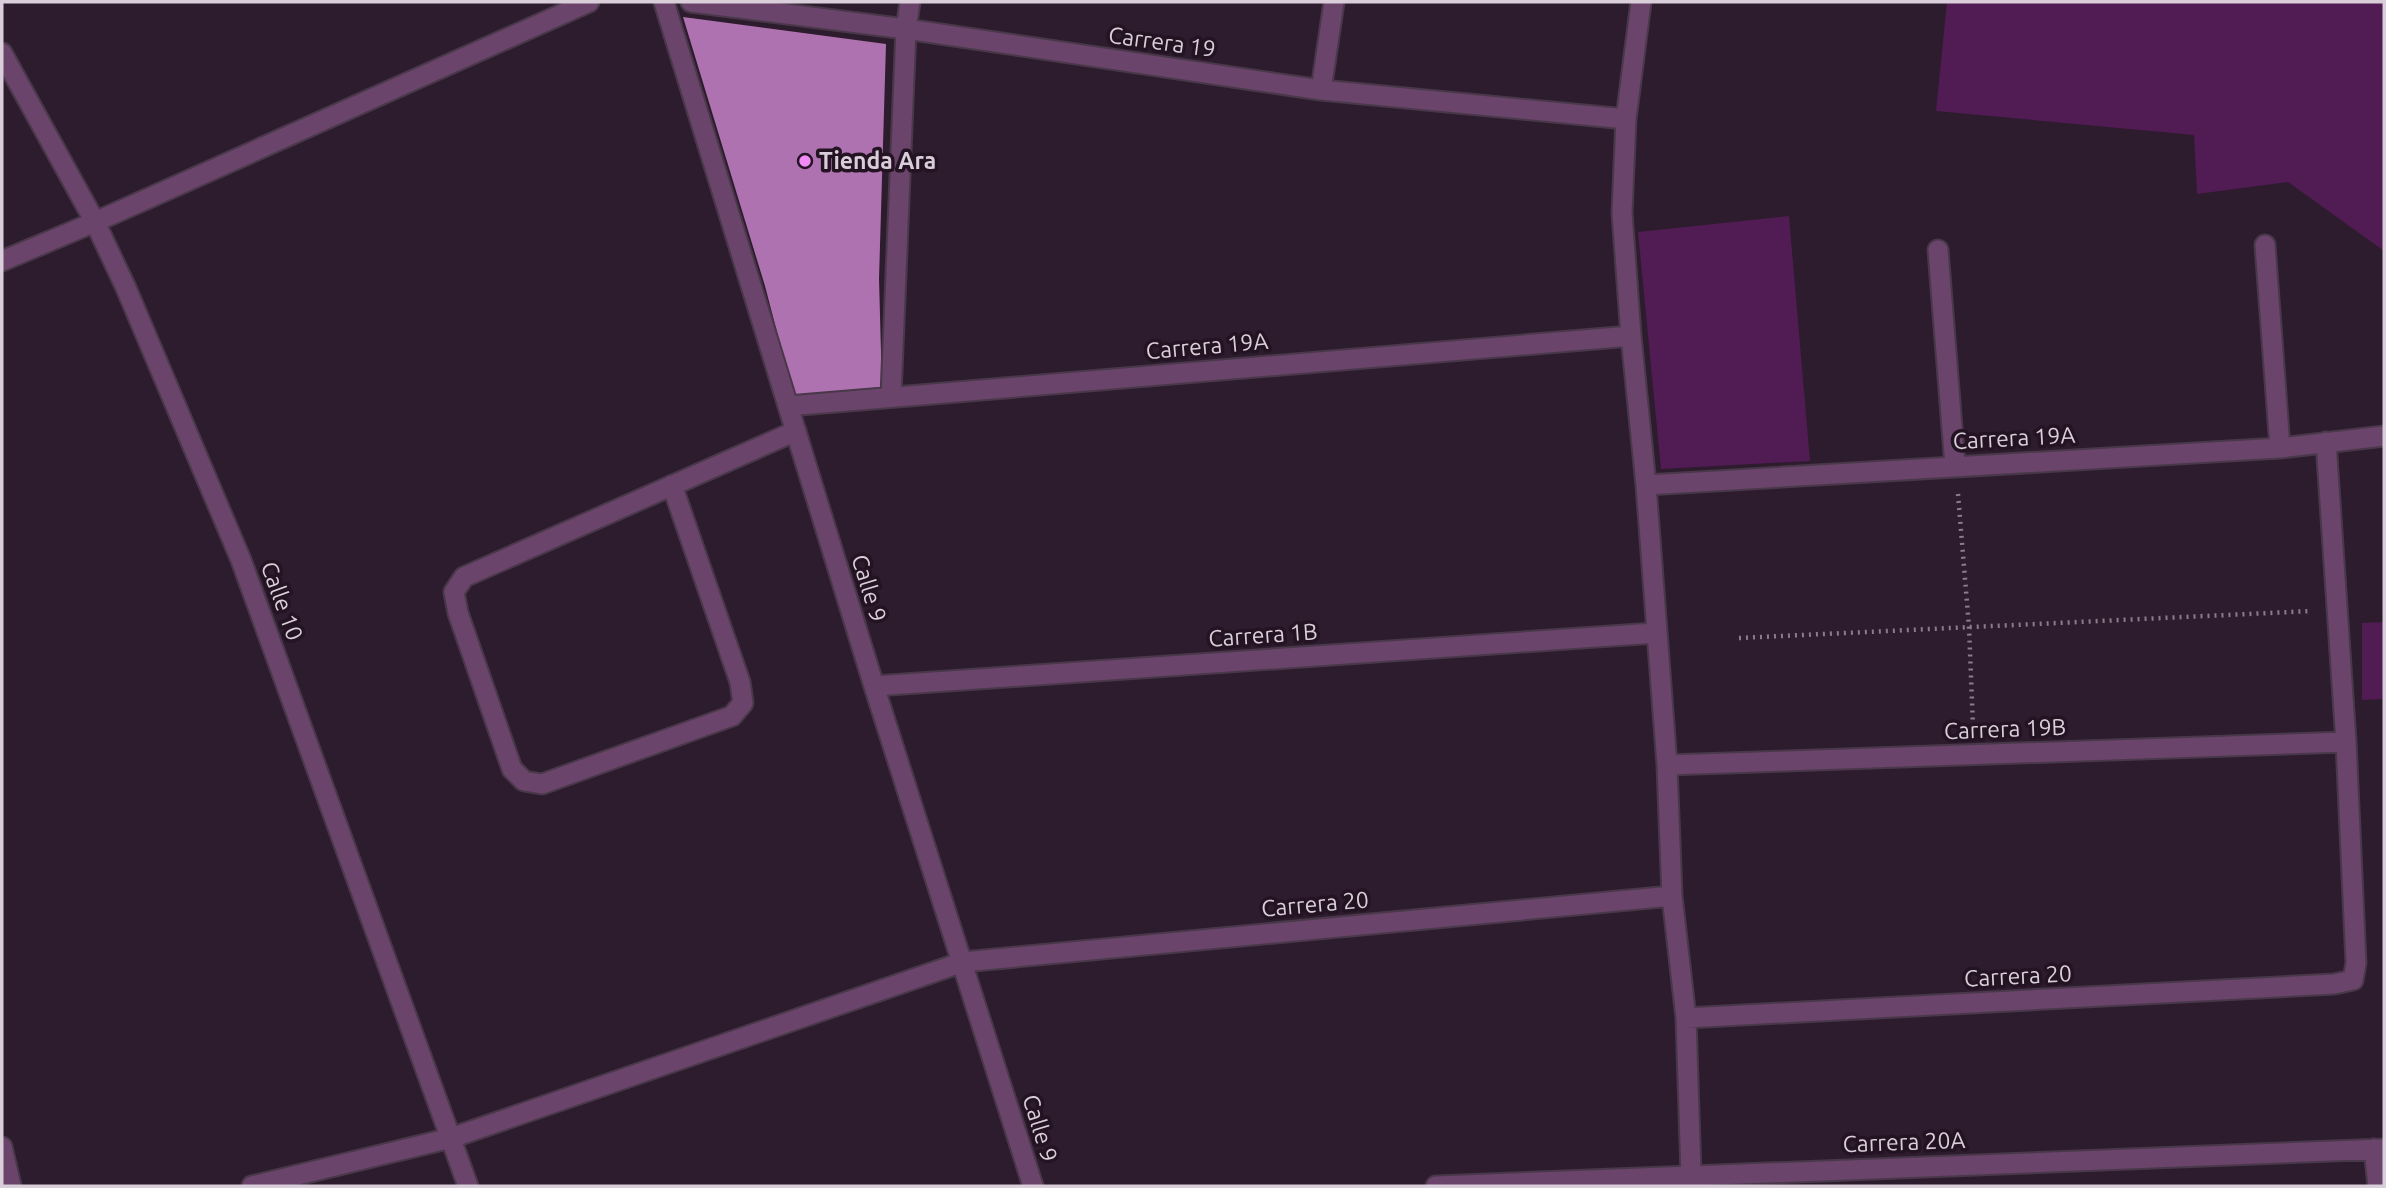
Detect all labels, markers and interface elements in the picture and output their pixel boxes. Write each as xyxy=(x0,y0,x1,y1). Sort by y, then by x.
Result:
street label: Carrera 19 xyxy=(1107,22,1217,61)
place label: Tienda Ara xyxy=(819,148,936,173)
marker: Tienda Ara xyxy=(797,153,813,169)
street label: Carrera 19A xyxy=(1145,328,1269,363)
street label: Carrera 19A xyxy=(1952,422,2076,453)
street label: Calle 9 xyxy=(847,551,892,624)
street label: Calle 10 xyxy=(257,558,308,644)
street label: Carrera 1B xyxy=(1208,618,1318,651)
street label: Carrera 19B xyxy=(1943,714,2067,743)
street label: Carrera 20 xyxy=(1260,886,1370,921)
street label: Carrera 20 xyxy=(1964,960,2072,991)
street label: Calle 9 xyxy=(1018,1091,1063,1164)
street label: Carrera 20A xyxy=(1842,1127,1966,1156)

